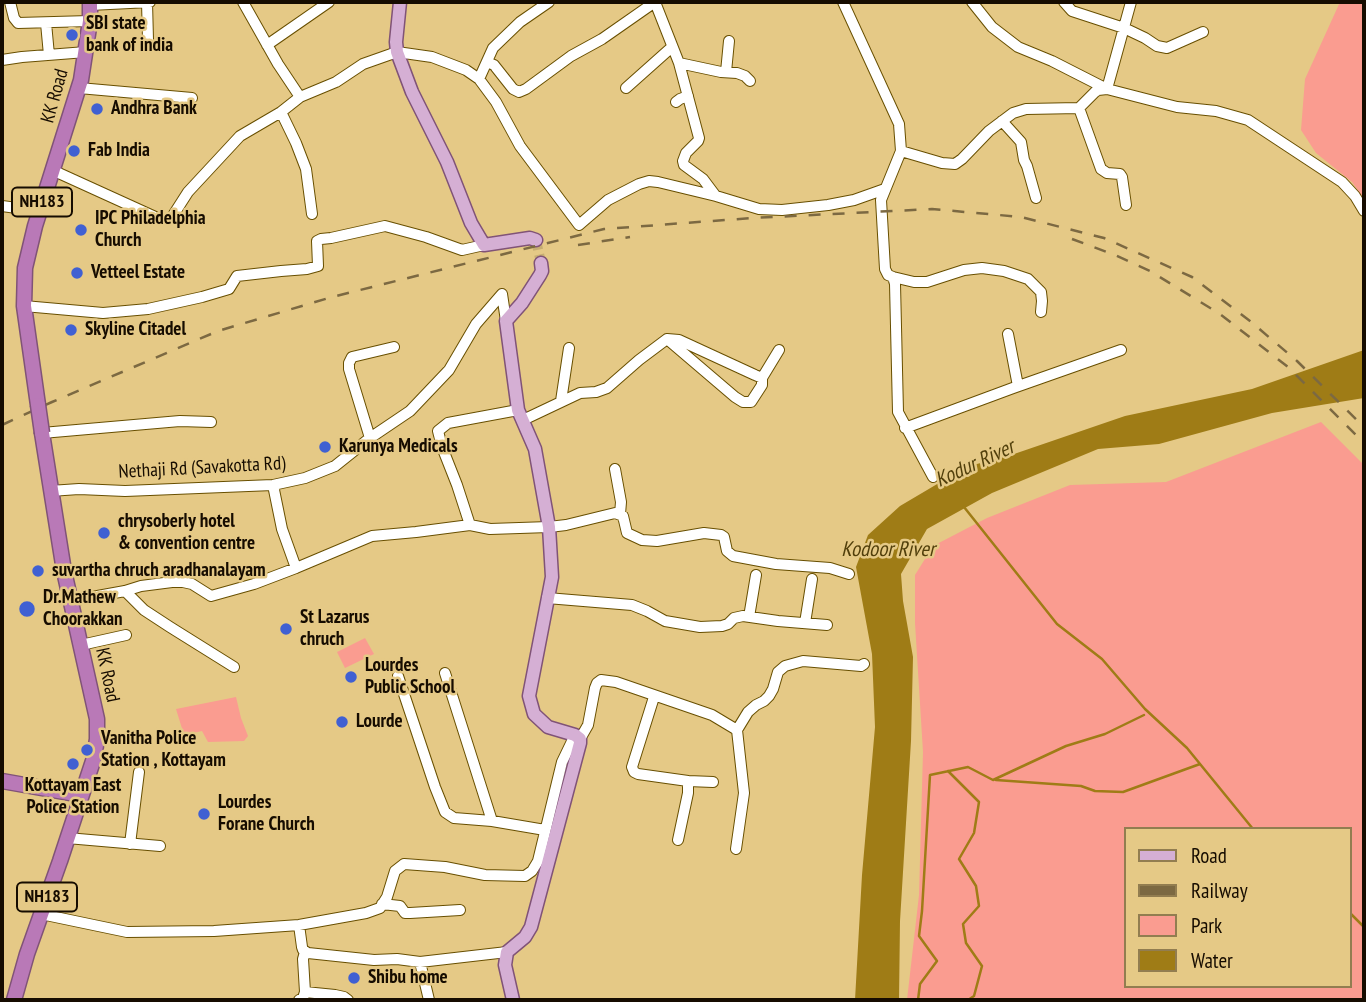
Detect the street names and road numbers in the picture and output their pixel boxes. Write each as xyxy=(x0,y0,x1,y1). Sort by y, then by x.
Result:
street label: KK Road xyxy=(36,66,74,126)
road number: NH183 xyxy=(12,188,72,216)
street label: Nethaji Rd (Savakotta Rd) xyxy=(118,452,286,484)
street label: KK Road xyxy=(90,646,124,704)
road number: NH183 xyxy=(17,882,77,912)

